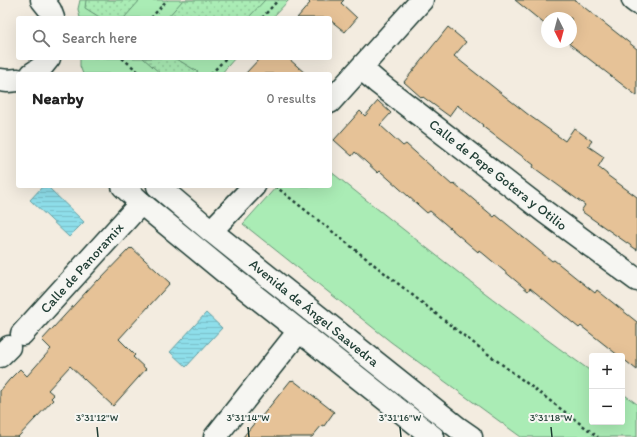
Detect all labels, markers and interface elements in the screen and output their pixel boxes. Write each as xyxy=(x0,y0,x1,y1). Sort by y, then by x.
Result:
north arrow xyxy=(541,12,577,48)
search box xyxy=(16,16,332,60)
icon: search xyxy=(30,27,52,49)
text: Search here xyxy=(62,29,137,47)
text: Nearby xyxy=(32,88,84,108)
text: 0 results xyxy=(266,91,316,106)
street label: Calle de Pepe Gotera y Otilio xyxy=(426,116,570,234)
street label: Calle de Panoramix xyxy=(37,219,127,317)
street label: Avenida de Ángel Saavedra xyxy=(246,255,383,371)
map controls xyxy=(589,353,625,425)
button: + xyxy=(589,353,625,389)
button: − xyxy=(589,389,625,425)
text: 3°31'12"W xyxy=(76,411,119,424)
text: 3°31'14"W xyxy=(226,411,270,424)
text: 3°31'16"W xyxy=(379,411,422,424)
text: 3°31'18"W xyxy=(530,411,573,424)

